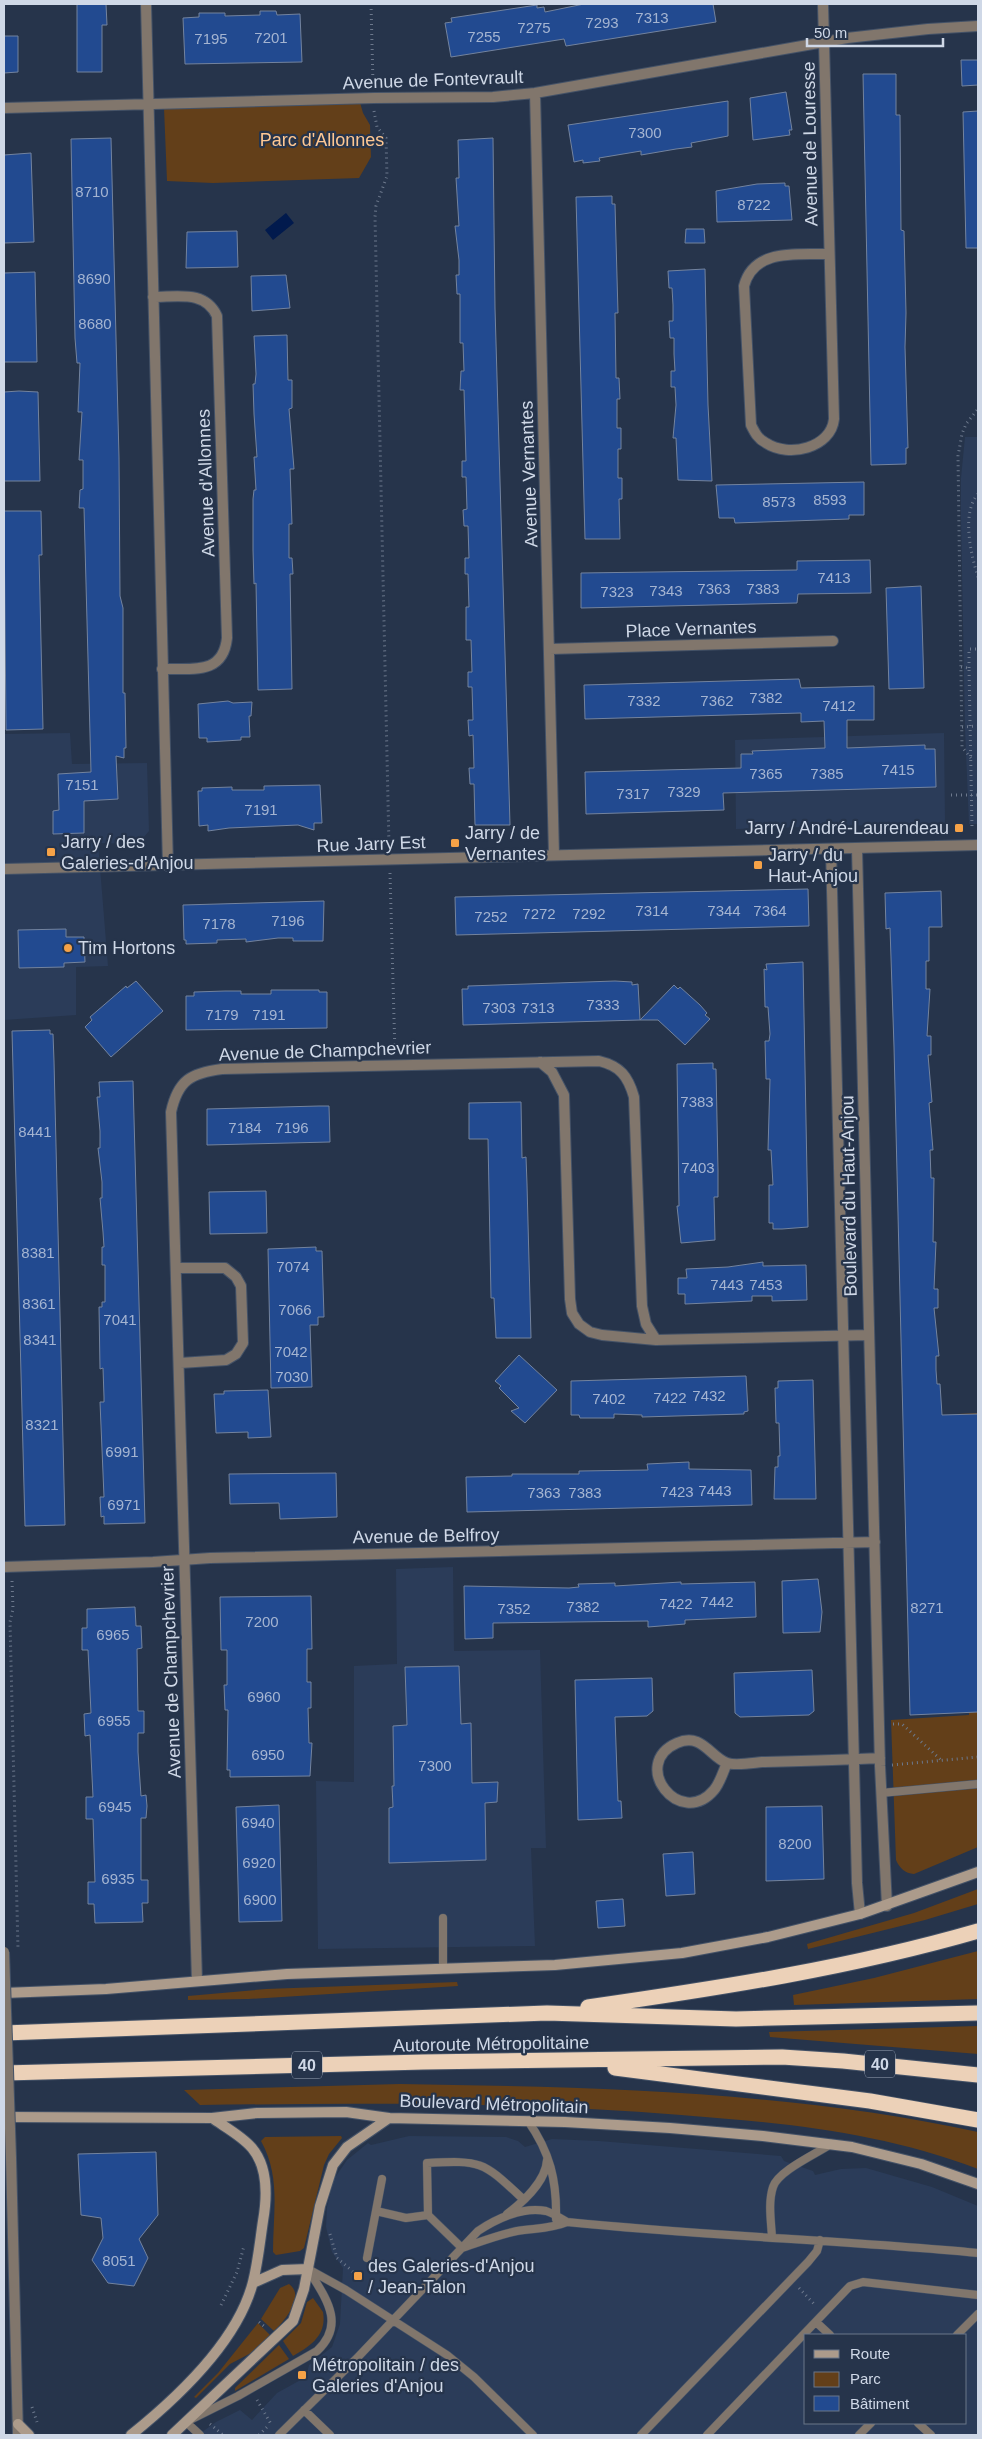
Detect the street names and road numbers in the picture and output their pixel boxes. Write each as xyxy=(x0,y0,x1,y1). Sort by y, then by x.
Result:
street label: Avenue de Louresse xyxy=(799,61,821,227)
street label: Avenue de Fontevrault xyxy=(342,67,524,93)
street label: Avenue Vernantes xyxy=(516,400,542,548)
street label: Avenue d'Allonnes xyxy=(193,409,219,557)
street label: Place Vernantes xyxy=(625,617,757,641)
street label: Rue Jarry Est xyxy=(316,832,426,856)
street label: Avenue de Champchevrier xyxy=(218,1037,432,1065)
street label: Boulevard du Haut-Anjou xyxy=(837,1095,861,1297)
street label: Avenue de Belfroy xyxy=(352,1525,500,1547)
street label: Avenue de Champchevrier xyxy=(157,1565,185,1779)
street label: Autoroute Métropolitaine xyxy=(393,2032,589,2056)
road number: 40 xyxy=(865,2050,895,2078)
road number: 40 xyxy=(292,2052,322,2078)
street label: Boulevard Métropolitain xyxy=(399,2091,589,2117)

